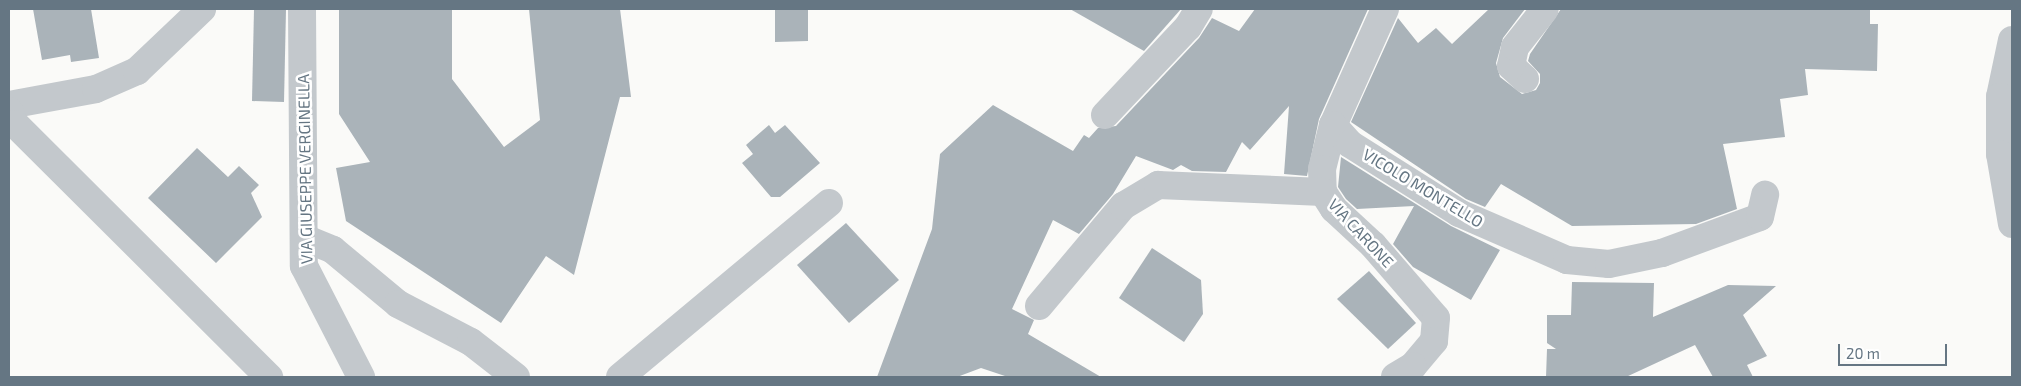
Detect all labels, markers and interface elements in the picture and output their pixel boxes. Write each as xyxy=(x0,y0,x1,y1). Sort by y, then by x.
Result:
street label: VIA GIUSEPPE VERGINELLA xyxy=(294,73,316,265)
street label: VICOLO MONTELLO xyxy=(1359,145,1487,231)
street label: VIA CARONE xyxy=(1324,195,1398,271)
scale bar xyxy=(1841,334,1950,366)
text: 20 m xyxy=(1846,344,1880,362)

